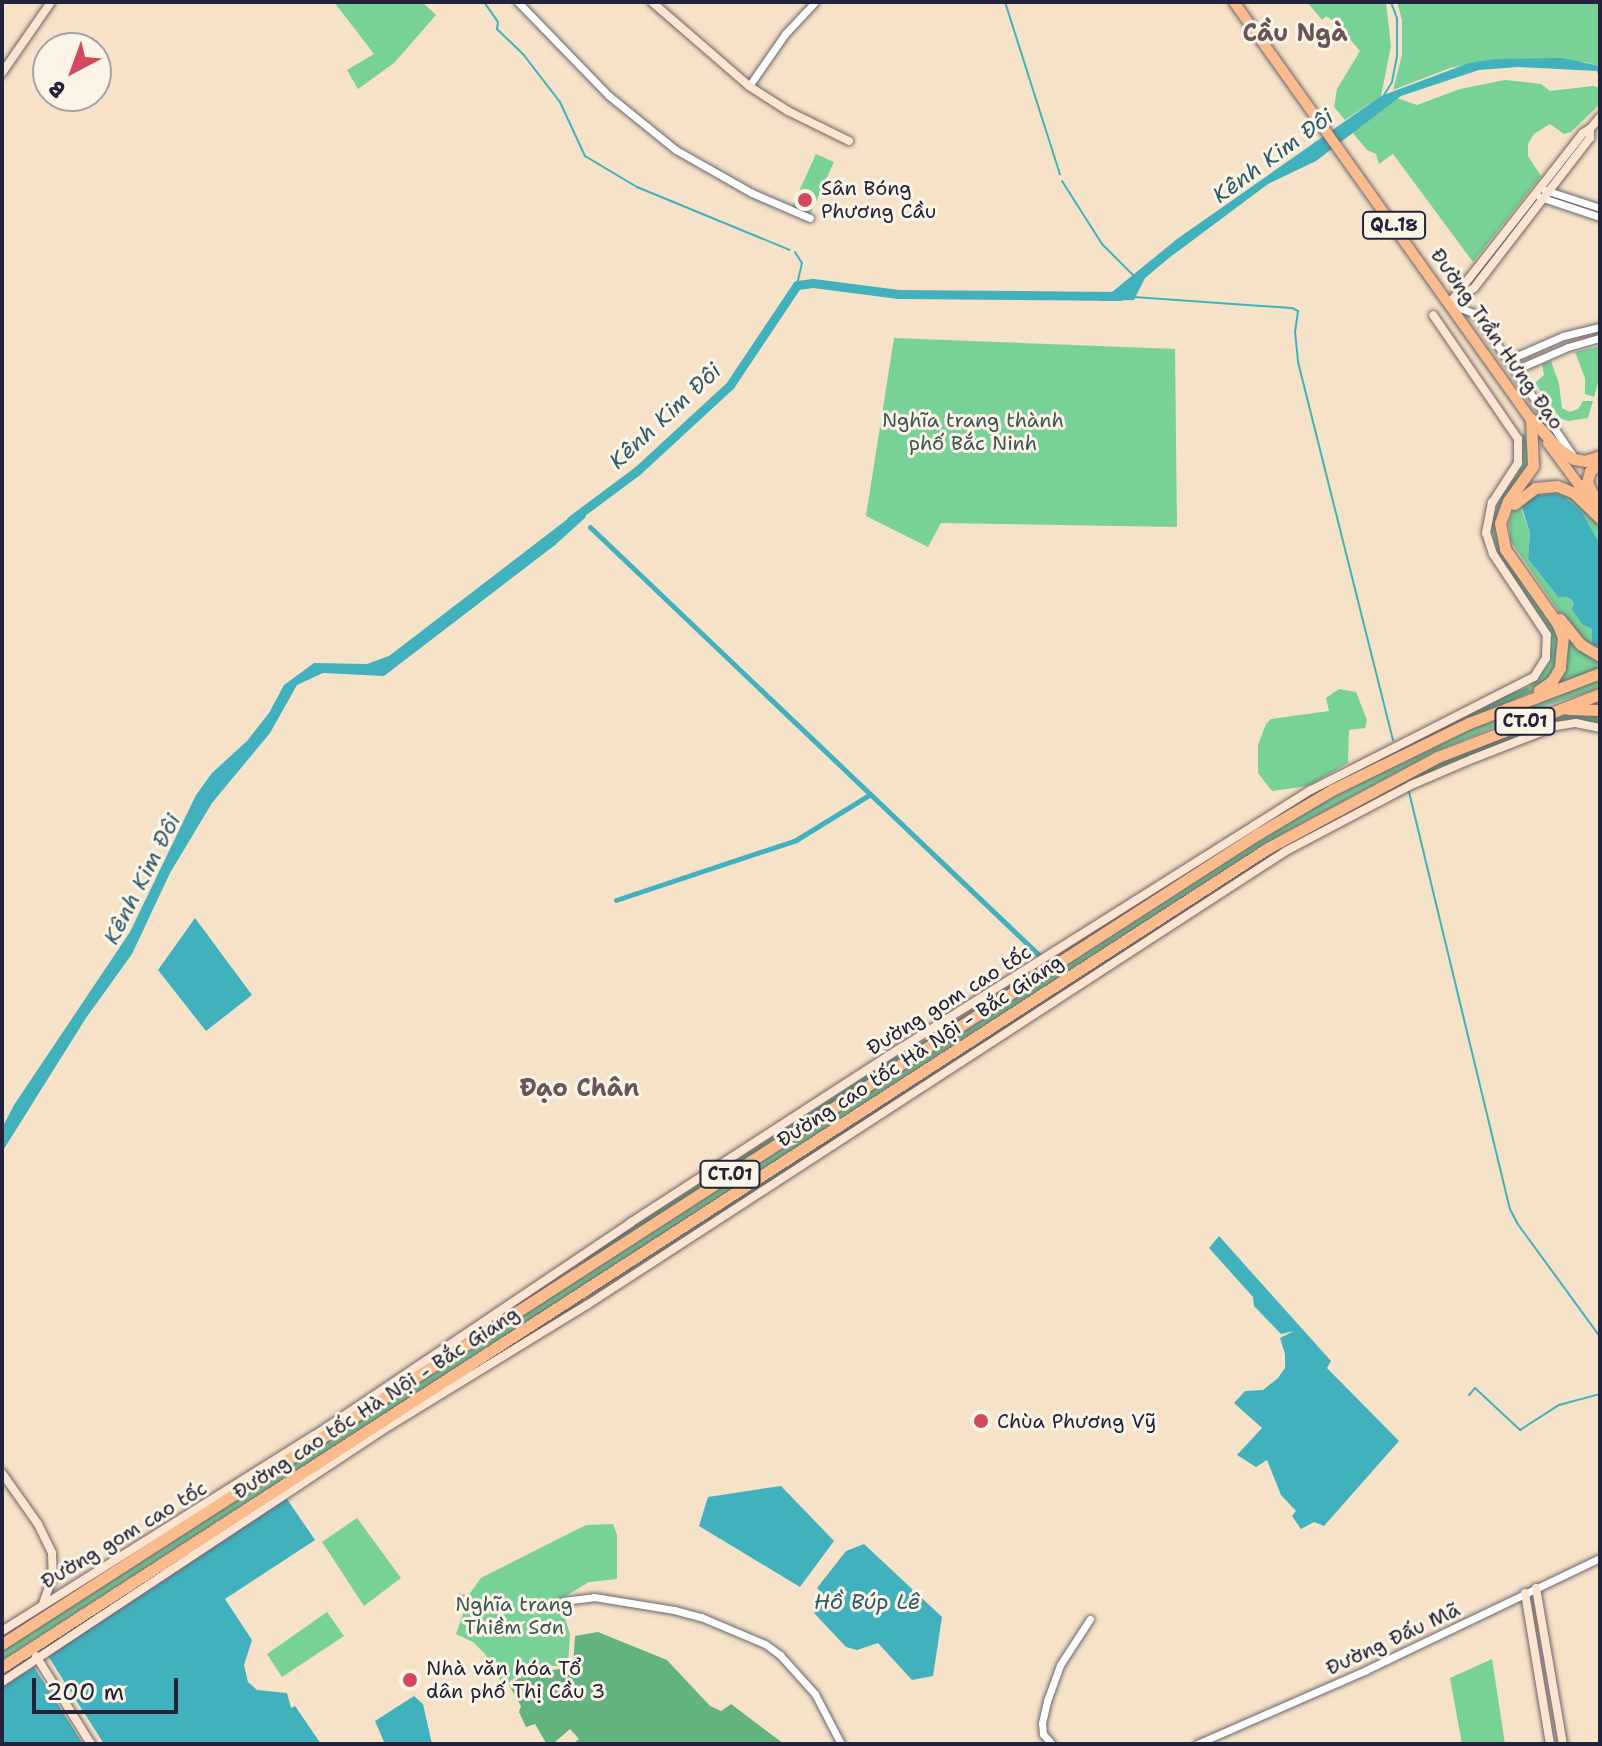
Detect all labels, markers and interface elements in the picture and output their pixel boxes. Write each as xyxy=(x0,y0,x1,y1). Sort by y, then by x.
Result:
district label: Cầu Ngà xyxy=(1242,20,1348,48)
north arrow xyxy=(32,32,112,112)
text: B xyxy=(43,74,72,104)
water label: Kênh Kim Đôi xyxy=(1207,103,1339,209)
place label: Sân Bóng Phương Cầu xyxy=(821,176,936,223)
marker: Sân Bóng Phương Cầu xyxy=(796,191,814,209)
road number: QL.18 xyxy=(1362,211,1426,239)
street label: Đường Trần Hưng Đạo xyxy=(1425,244,1569,434)
water label: Kênh Kim Đôi xyxy=(604,358,726,474)
park label: Nghĩa trang thành phố Bắc Ninh xyxy=(882,409,1064,456)
road number: CT.01 xyxy=(1493,707,1557,735)
water label: Kênh Kim Đôi xyxy=(98,809,186,949)
street label: Đường gom cao tốc xyxy=(862,940,1036,1060)
street label: Đường cao tốc Hà Nội - Bắc Giang xyxy=(773,950,1067,1152)
district label: Đạo Chân xyxy=(519,1075,639,1103)
road number: CT.01 xyxy=(698,1160,762,1188)
street label: Đường cao tốc Hà Nội - Bắc Giang xyxy=(229,1302,523,1504)
place label: Chùa Phương Vỹ xyxy=(997,1409,1156,1433)
marker: Chùa Phương Vỹ xyxy=(972,1412,990,1430)
street label: Đường gom cao tốc xyxy=(37,1476,211,1594)
water label: Hồ Búp Lê xyxy=(814,1589,920,1615)
park label: Nghĩa trang Thiềm Sơn xyxy=(455,1592,573,1639)
street label: Đường Đấu Mã xyxy=(1322,1597,1464,1681)
place label: Nhà văn hóa Tổ dân phố Thị Cầu 3 xyxy=(426,1656,605,1703)
scale bar xyxy=(36,1662,182,1712)
marker: Nhà văn hóa Tổ dân phố Thị Cầu 3 xyxy=(401,1671,419,1689)
text: 200 m xyxy=(46,1676,124,1708)

